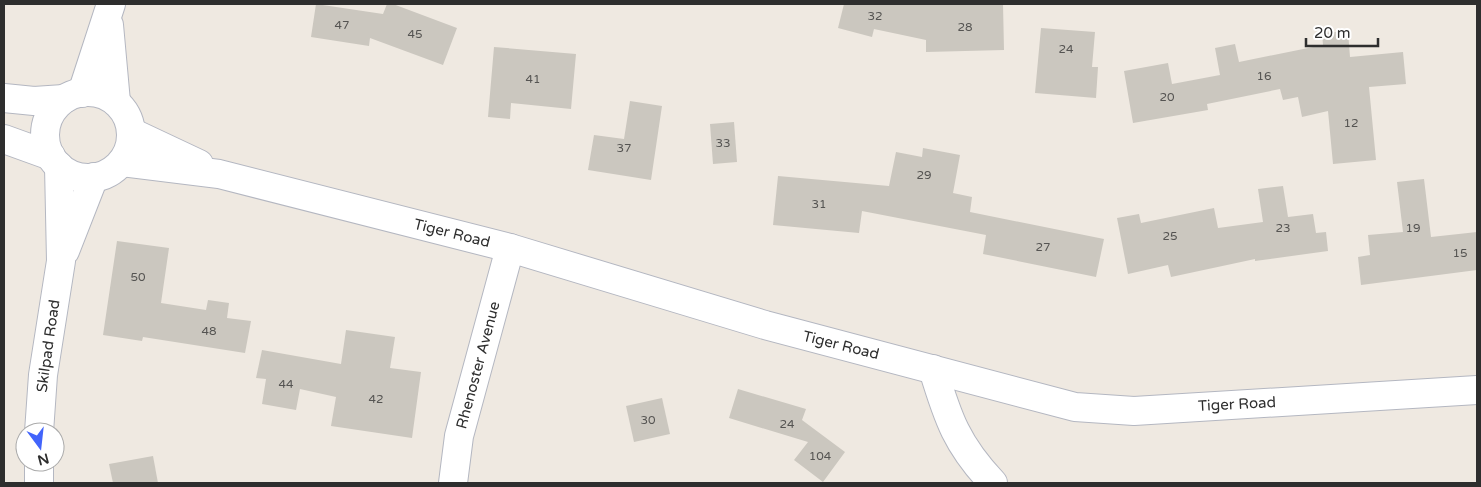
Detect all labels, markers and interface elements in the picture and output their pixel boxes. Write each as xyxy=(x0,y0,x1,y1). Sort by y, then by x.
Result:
house number: 32 xyxy=(867,9,883,23)
scale bar xyxy=(1306,15,1378,47)
house number: 47 xyxy=(334,18,350,32)
house number: 28 xyxy=(957,20,973,34)
text: 20 m xyxy=(1314,24,1351,42)
house number: 45 xyxy=(407,27,423,41)
house number: 24 xyxy=(1058,42,1074,56)
house number: 16 xyxy=(1256,69,1272,83)
house number: 41 xyxy=(525,72,541,86)
house number: 20 xyxy=(1159,90,1175,104)
house number: 12 xyxy=(1343,116,1359,130)
house number: 33 xyxy=(715,136,731,150)
house number: 37 xyxy=(616,141,632,155)
house number: 29 xyxy=(916,168,932,182)
house number: 31 xyxy=(811,197,827,211)
street label: Tiger Road xyxy=(412,215,492,251)
house number: 23 xyxy=(1275,221,1291,235)
house number: 19 xyxy=(1405,221,1421,235)
house number: 25 xyxy=(1162,229,1178,243)
house number: 27 xyxy=(1035,240,1051,254)
house number: 15 xyxy=(1452,246,1468,260)
house number: 50 xyxy=(130,270,146,284)
street label: Skilpad Road xyxy=(33,298,63,394)
street label: Rhenoster Avenue xyxy=(452,299,504,431)
house number: 48 xyxy=(201,324,217,338)
street label: Tiger Road xyxy=(801,327,881,363)
house number: 44 xyxy=(278,377,294,391)
house number: 42 xyxy=(368,392,384,406)
street label: Tiger Road xyxy=(1198,393,1276,415)
house number: 30 xyxy=(640,413,656,427)
house number: 24 xyxy=(779,417,795,431)
north arrow xyxy=(15,422,65,472)
text: N xyxy=(36,449,51,469)
house number: 104 xyxy=(809,449,832,463)

